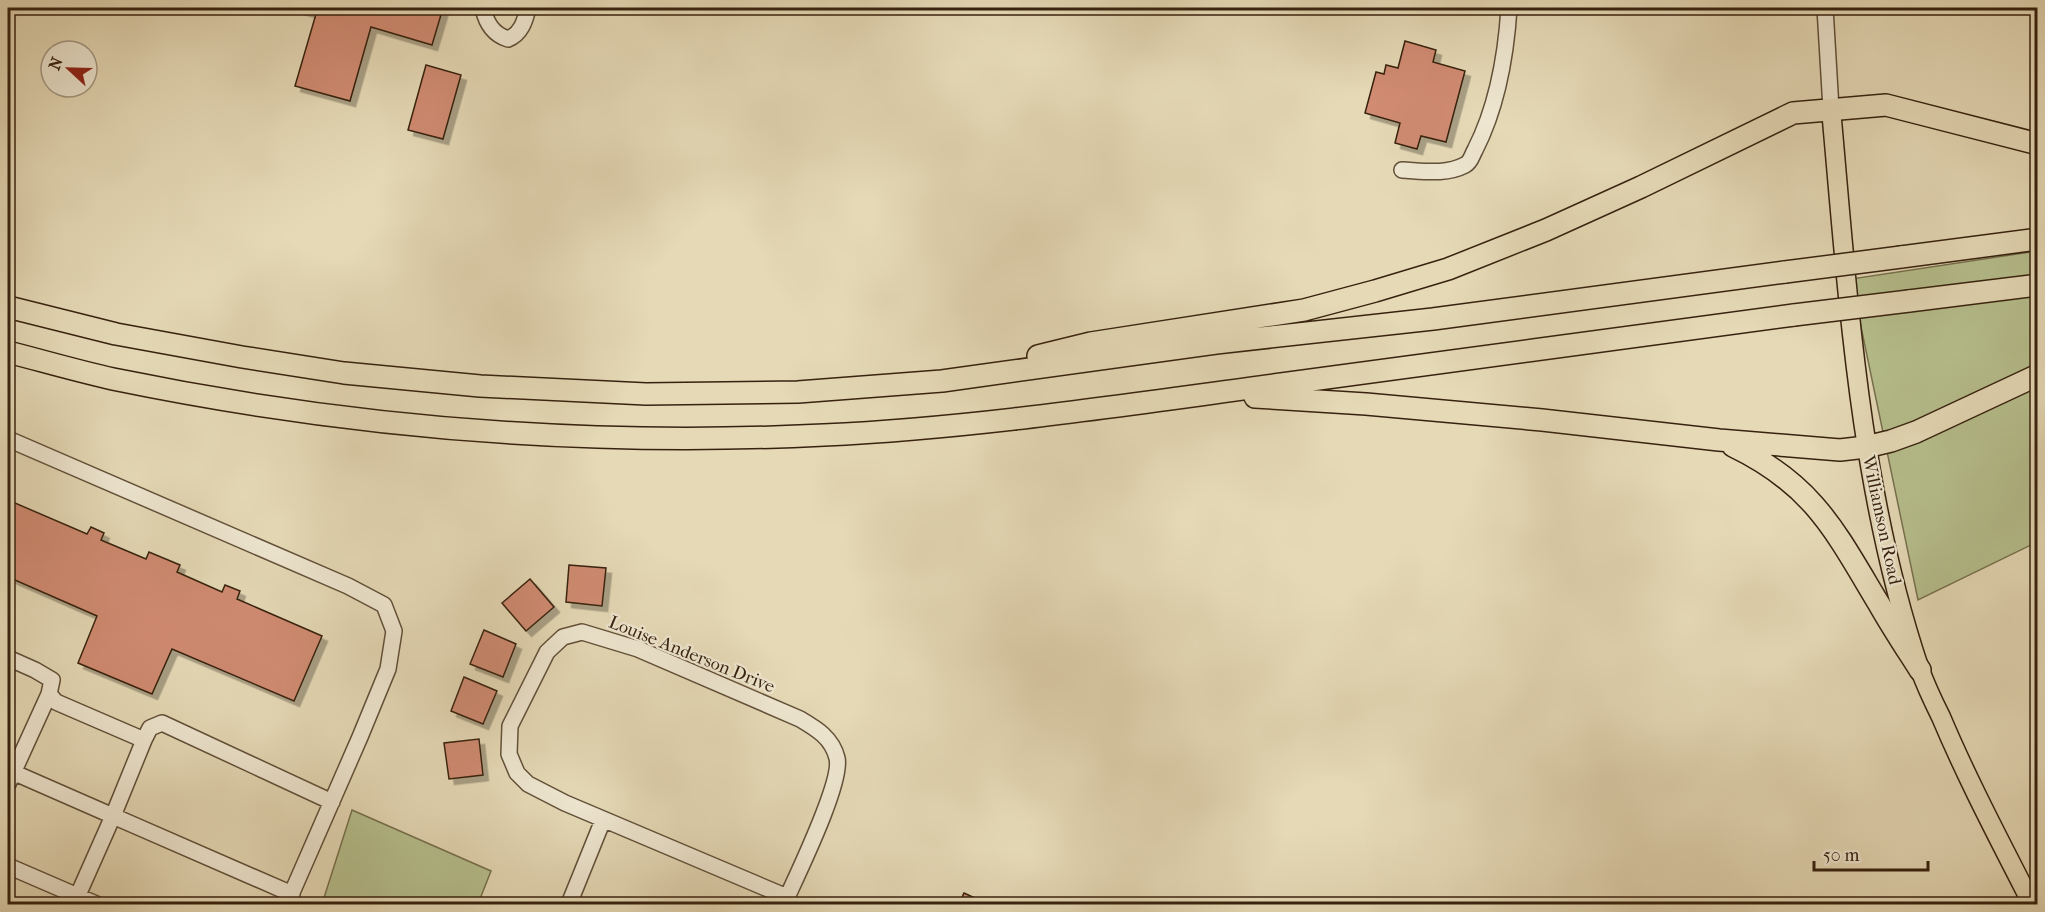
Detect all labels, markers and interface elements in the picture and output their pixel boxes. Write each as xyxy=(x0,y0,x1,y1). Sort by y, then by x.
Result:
north arrow xyxy=(39,39,99,99)
text: N xyxy=(44,54,67,73)
street label: Williamson Road xyxy=(1857,453,1905,587)
street label: Louise Anderson Drive xyxy=(606,612,778,697)
scale bar xyxy=(1814,834,1928,872)
text: 50 m xyxy=(1823,845,1860,866)

